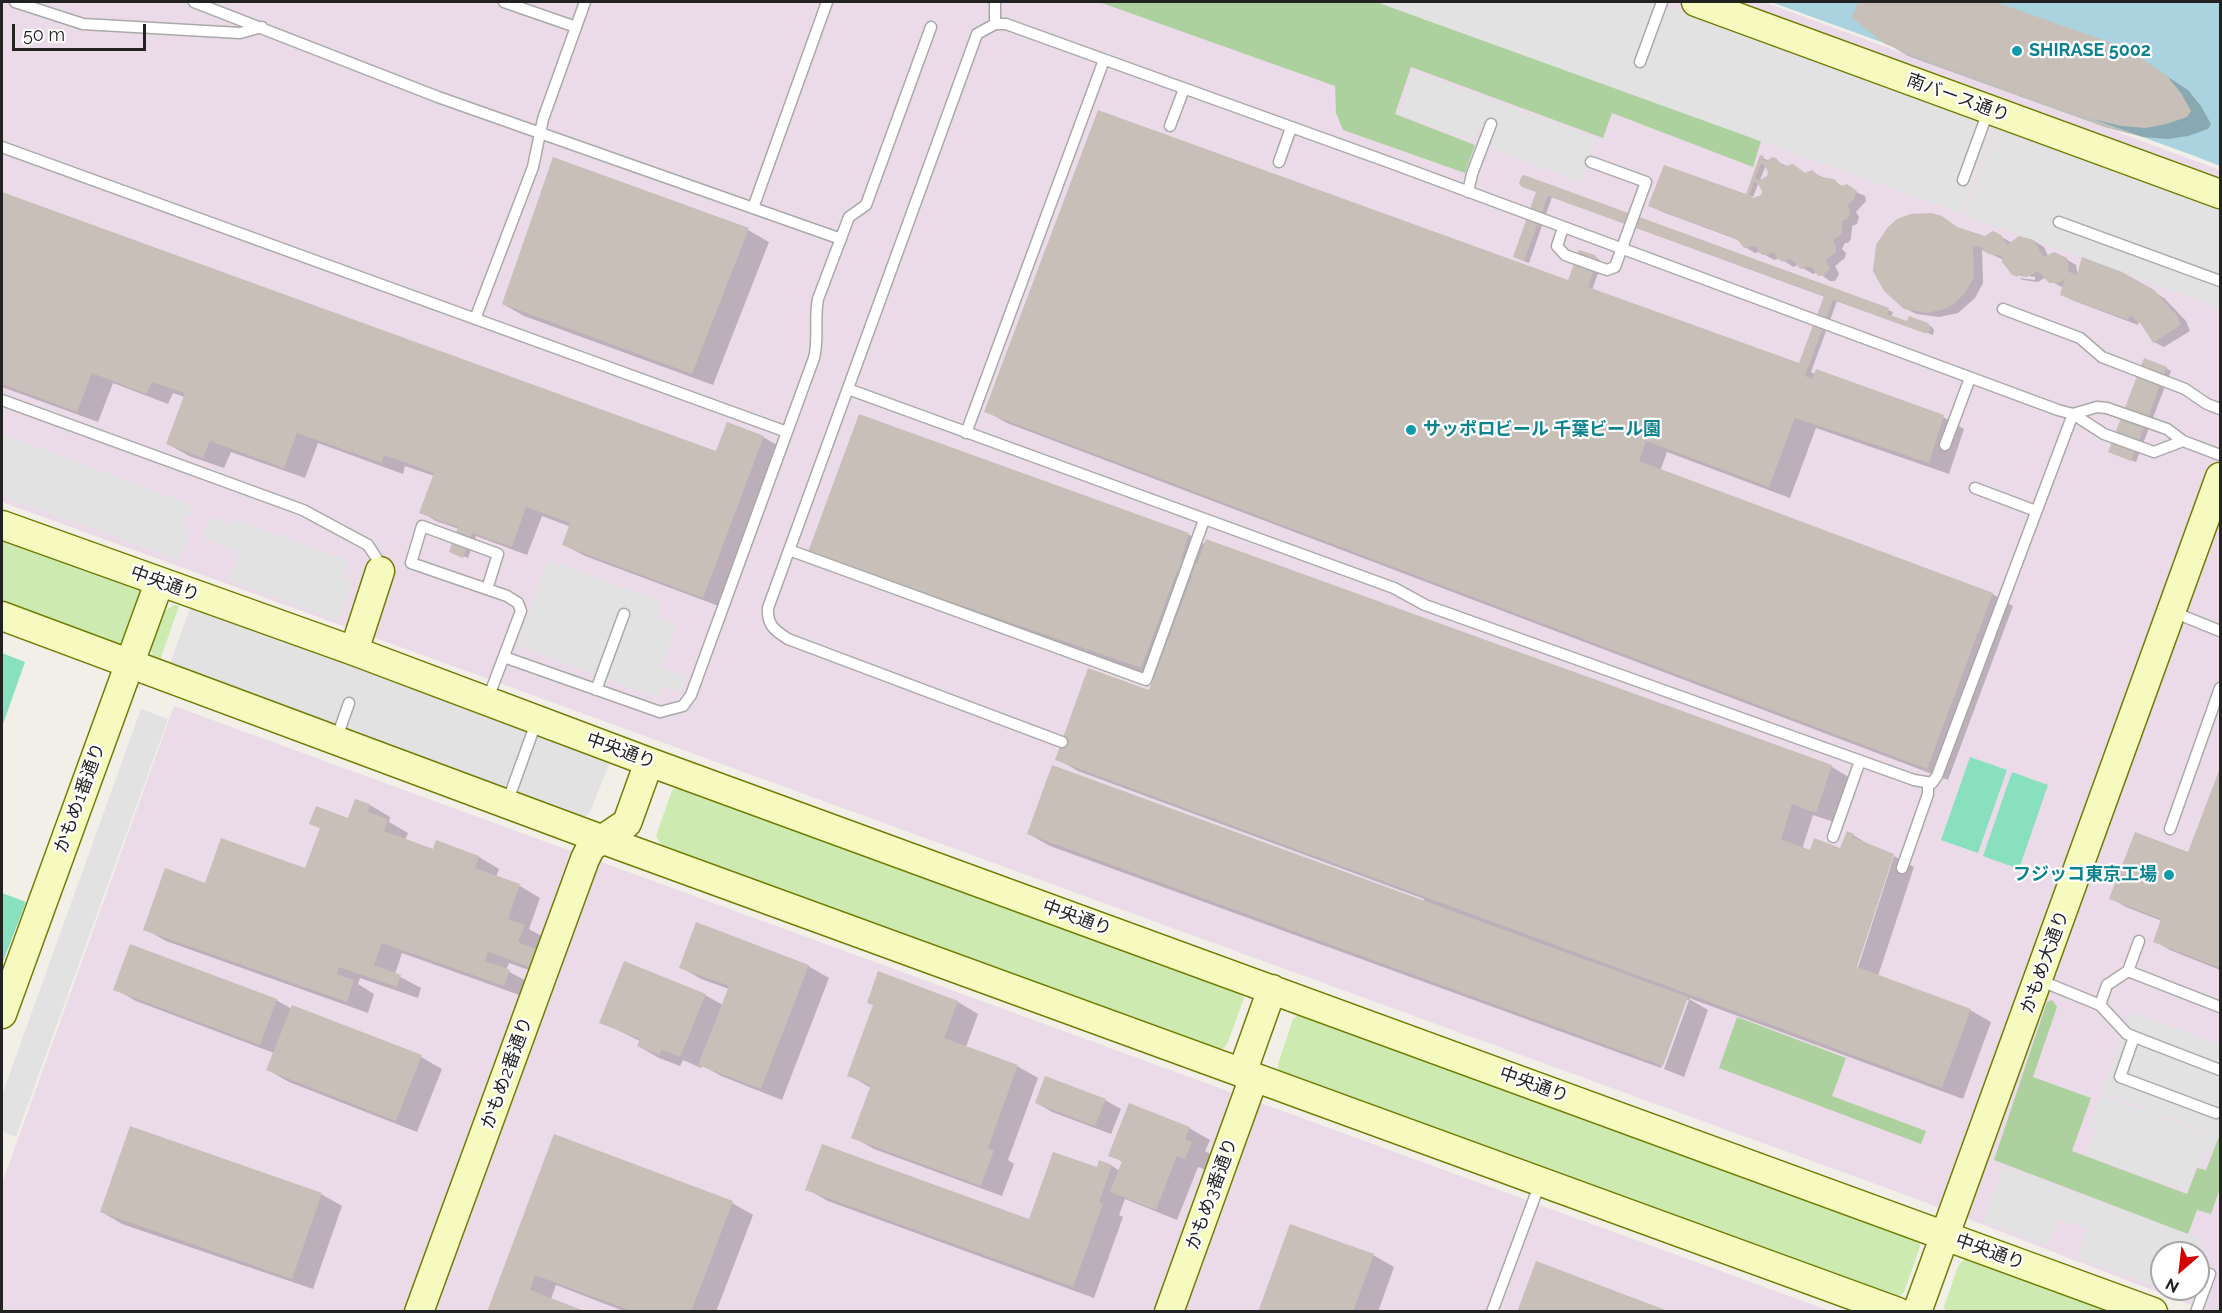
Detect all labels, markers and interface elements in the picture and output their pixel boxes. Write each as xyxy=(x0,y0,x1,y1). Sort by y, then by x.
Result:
scale bar xyxy=(15,12,148,50)
text: 50 m xyxy=(23,24,65,45)
place label: SHIRASE 5002 xyxy=(2029,40,2151,62)
marker: SHIRASE 5002 xyxy=(2010,44,2024,58)
street label: 南バース通り xyxy=(1904,69,2012,127)
place label: サッポロビール 千葉ビール園 xyxy=(1423,419,1661,441)
marker: サッポロビール 千葉ビール園 xyxy=(1404,423,1418,437)
street label: 中央通り xyxy=(127,562,203,606)
street label: 中央通り xyxy=(583,729,659,773)
street label: かもめ1番通り xyxy=(50,740,110,856)
place label: フジッコ東京工場 xyxy=(2013,864,2157,886)
marker: フジッコ東京工場 xyxy=(2162,868,2176,882)
street label: 中央通り xyxy=(1039,896,1115,940)
street label: かもめ大通り xyxy=(2016,908,2074,1016)
street label: かもめ2番通り xyxy=(477,1014,537,1132)
street label: 中央通り xyxy=(1496,1063,1572,1107)
street label: かもめ3番通り xyxy=(1182,1135,1242,1253)
street label: 中央通り xyxy=(1952,1230,2028,1274)
north arrow xyxy=(2150,1241,2210,1301)
text: N xyxy=(2162,1274,2182,1297)

